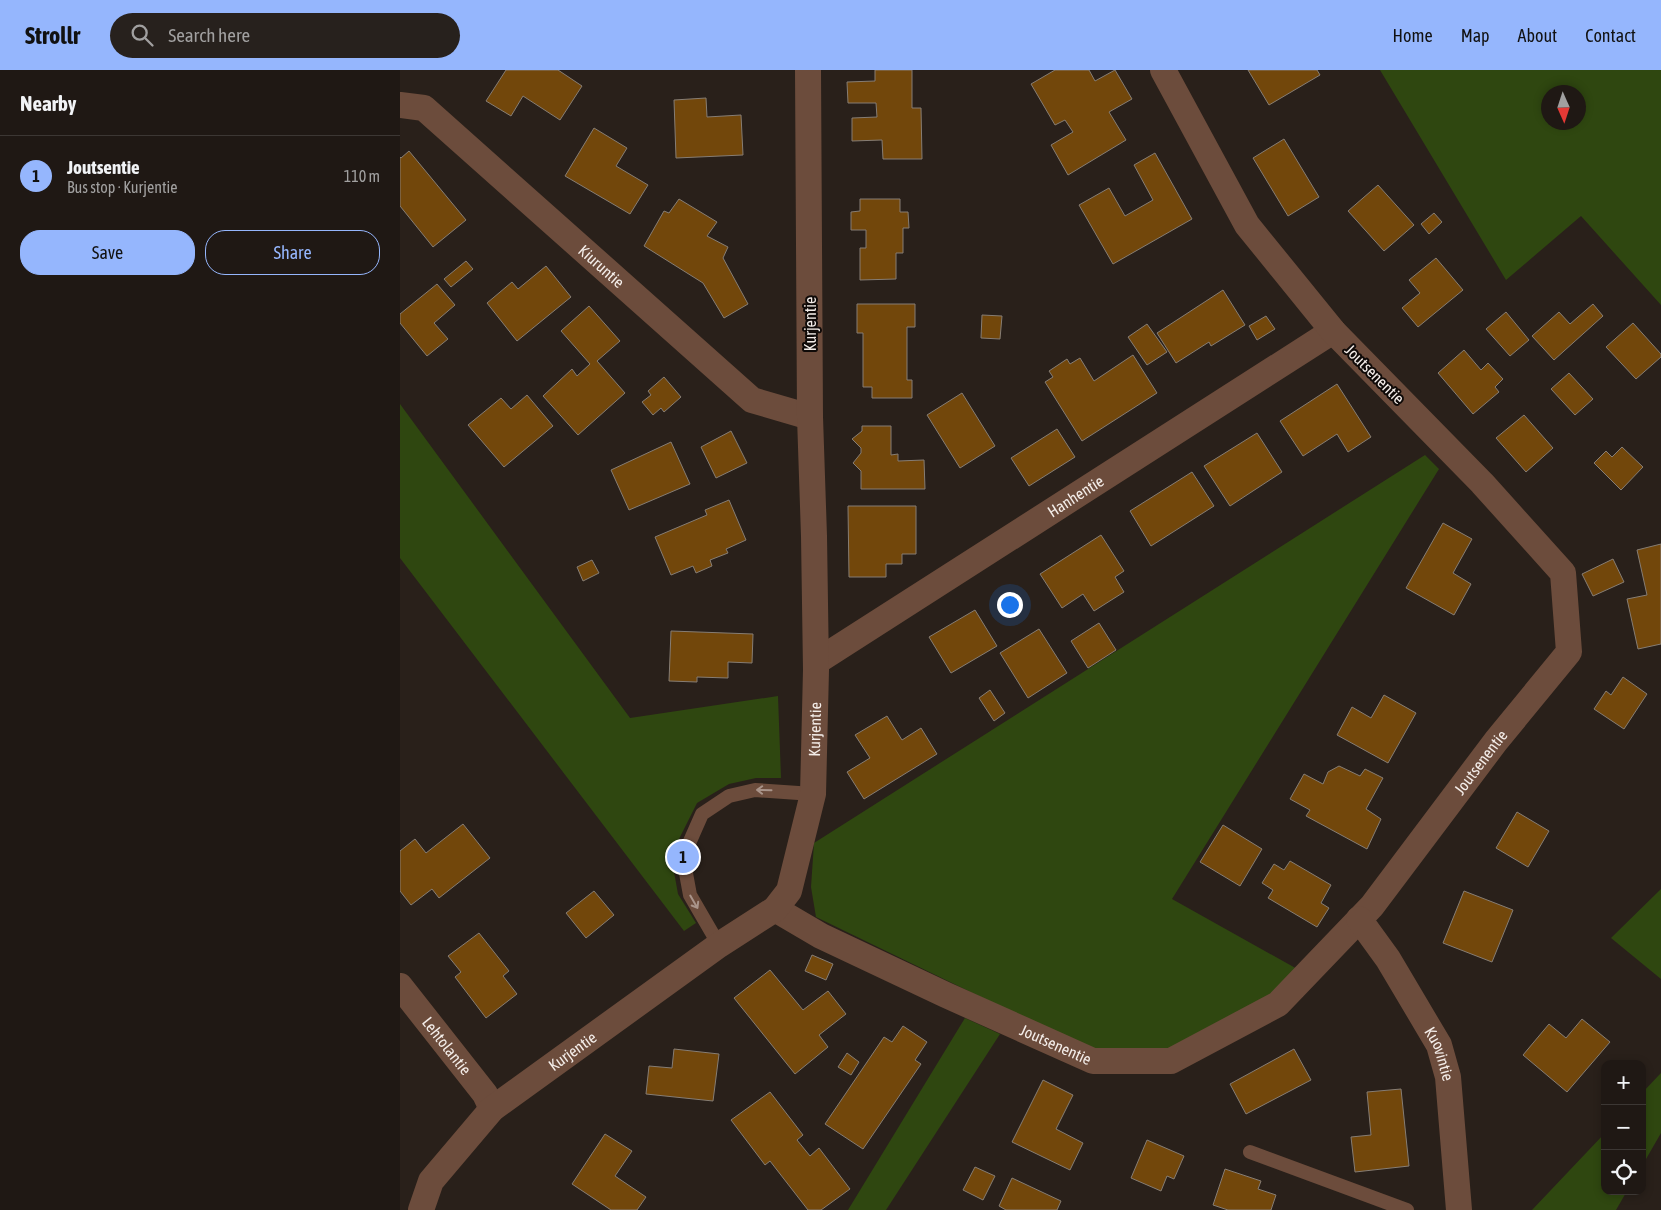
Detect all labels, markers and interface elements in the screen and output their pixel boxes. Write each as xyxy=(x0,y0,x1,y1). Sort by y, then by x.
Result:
search box xyxy=(110,13,460,58)
icon: search xyxy=(128,21,156,49)
text: Strollr xyxy=(25,22,80,49)
text: Search here xyxy=(168,24,250,46)
text: Home xyxy=(1393,25,1433,46)
text: Map xyxy=(1461,25,1490,46)
text: About xyxy=(1518,25,1557,46)
text: Contact xyxy=(1585,25,1636,46)
north arrow xyxy=(1541,85,1586,130)
text: Nearby xyxy=(20,91,76,115)
text: Joutsentie xyxy=(67,156,140,178)
text: 1 xyxy=(32,167,40,185)
text: 110 m xyxy=(344,167,380,185)
text: Bus stop · Kurjentie xyxy=(67,178,178,196)
button: Save xyxy=(20,230,195,275)
button: Share xyxy=(205,230,380,275)
street label: Kiuruntie xyxy=(575,241,628,291)
street label: Kurjentie xyxy=(801,297,820,351)
street label: Joutsenentie xyxy=(1342,341,1408,407)
street label: Hanhentie xyxy=(1044,471,1107,520)
your location xyxy=(997,592,1023,618)
street label: Kurjentie xyxy=(805,702,824,757)
street label: Joutsenentie xyxy=(1450,726,1511,798)
one-way arrow xyxy=(757,785,773,795)
pin: 1 xyxy=(667,838,699,876)
one-way arrow xyxy=(689,895,699,910)
street label: Lehtolantie xyxy=(419,1013,475,1078)
street label: Joutsenentie xyxy=(1017,1020,1094,1068)
street label: Kuovintie xyxy=(1421,1024,1458,1083)
street label: Kurjentie xyxy=(545,1028,600,1074)
map controls xyxy=(1601,1060,1646,1195)
button: + xyxy=(1601,1060,1646,1105)
button: − xyxy=(1601,1105,1646,1150)
button: locate xyxy=(1601,1150,1646,1195)

